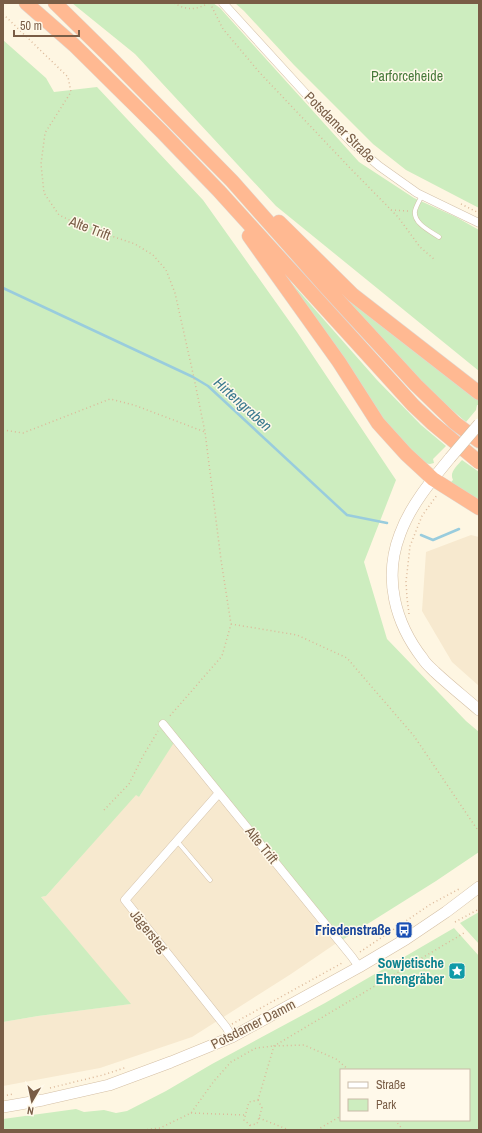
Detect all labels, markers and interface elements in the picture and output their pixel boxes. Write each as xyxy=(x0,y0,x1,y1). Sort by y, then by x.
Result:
scale bar xyxy=(14,12,79,38)
text: 50 m xyxy=(20,18,42,34)
park label: Parforceheide xyxy=(371,67,443,85)
street label: Potsdamer Straße xyxy=(301,88,379,166)
street label: Alte Trift xyxy=(66,212,113,244)
water label: Hirtengraben xyxy=(209,372,277,436)
street label: Alte Trift xyxy=(241,822,282,867)
street label: Jägersteg xyxy=(126,906,172,957)
bus stop icon: Friedenstraße xyxy=(394,920,414,940)
place label: Friedenstraße xyxy=(315,921,391,939)
place label: Sowjetische Ehrengräber xyxy=(376,954,445,988)
place icon: Sowjetische Ehrengräber xyxy=(447,961,467,981)
street label: Potsdamer Damm xyxy=(208,995,298,1053)
legend xyxy=(340,1069,470,1121)
text: Straße xyxy=(376,1077,406,1093)
north arrow xyxy=(12,1081,52,1121)
text: Park xyxy=(376,1097,396,1113)
text: N xyxy=(26,1103,35,1118)

